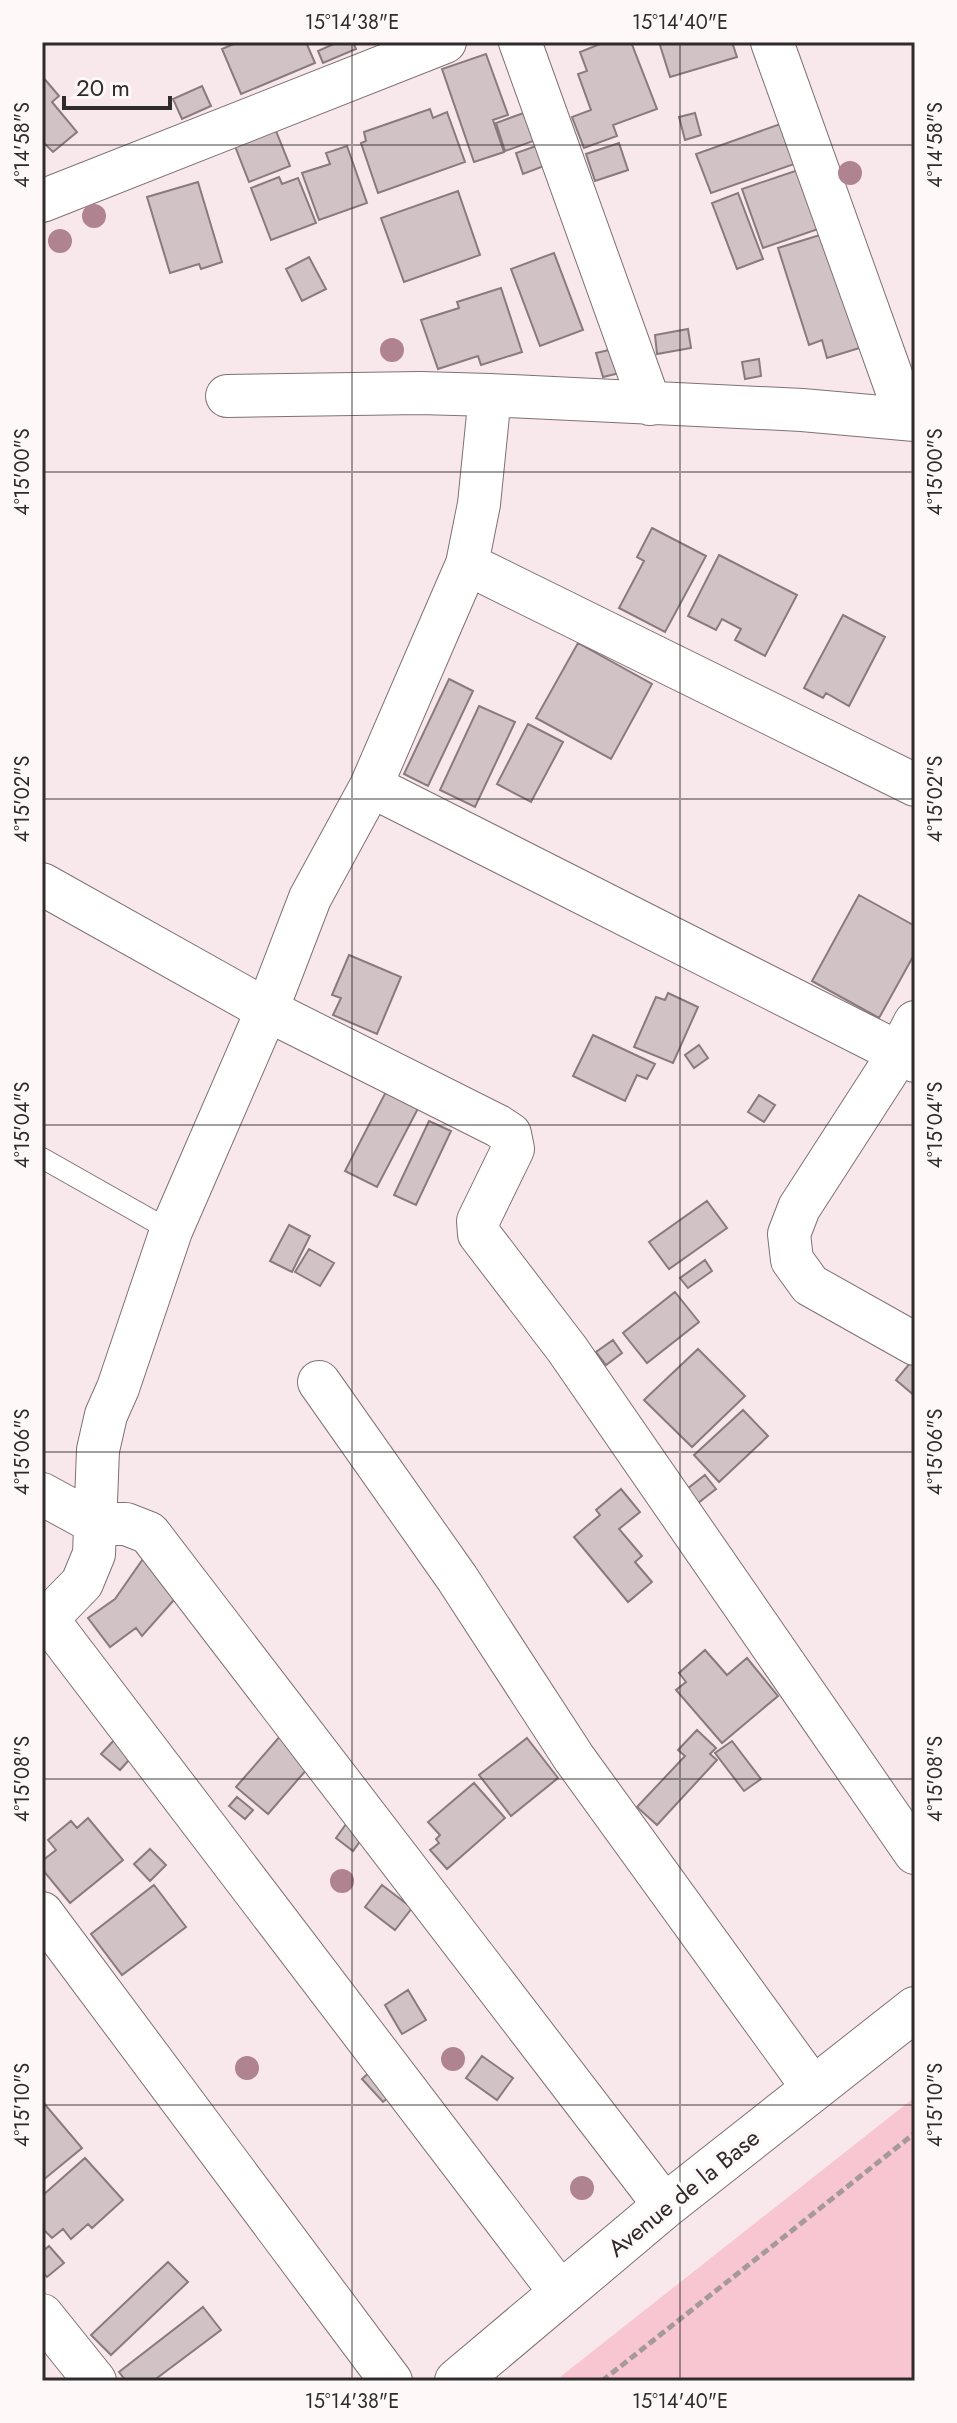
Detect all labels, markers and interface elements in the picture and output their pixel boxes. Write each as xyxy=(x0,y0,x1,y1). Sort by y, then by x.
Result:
text: 15°14'38"E xyxy=(305,8,399,37)
text: 15°14'40"E xyxy=(632,8,728,37)
scale bar xyxy=(64,60,170,110)
text: 20 m xyxy=(76,70,130,105)
text: 4°14'58"S xyxy=(8,102,37,188)
text: 4°14'58"S xyxy=(921,102,950,188)
text: 4°15'00"S xyxy=(8,428,37,516)
text: 4°15'00"S xyxy=(921,428,950,516)
text: 4°15'02"S xyxy=(8,756,37,842)
text: 4°15'02"S xyxy=(921,756,950,842)
text: 4°15'04"S xyxy=(8,1081,37,1169)
text: 4°15'04"S xyxy=(921,1081,950,1169)
text: 4°15'06"S xyxy=(8,1408,37,1495)
text: 4°15'06"S xyxy=(921,1408,950,1495)
text: 4°15'08"S xyxy=(8,1736,37,1822)
text: 4°15'08"S xyxy=(921,1736,950,1822)
text: 4°15'10"S xyxy=(8,2063,37,2147)
text: 4°15'10"S xyxy=(921,2063,950,2147)
street label: Avenue de la Base xyxy=(600,2120,767,2265)
text: 15°14'38"E xyxy=(305,2387,399,2416)
text: 15°14'40"E xyxy=(632,2387,728,2416)

